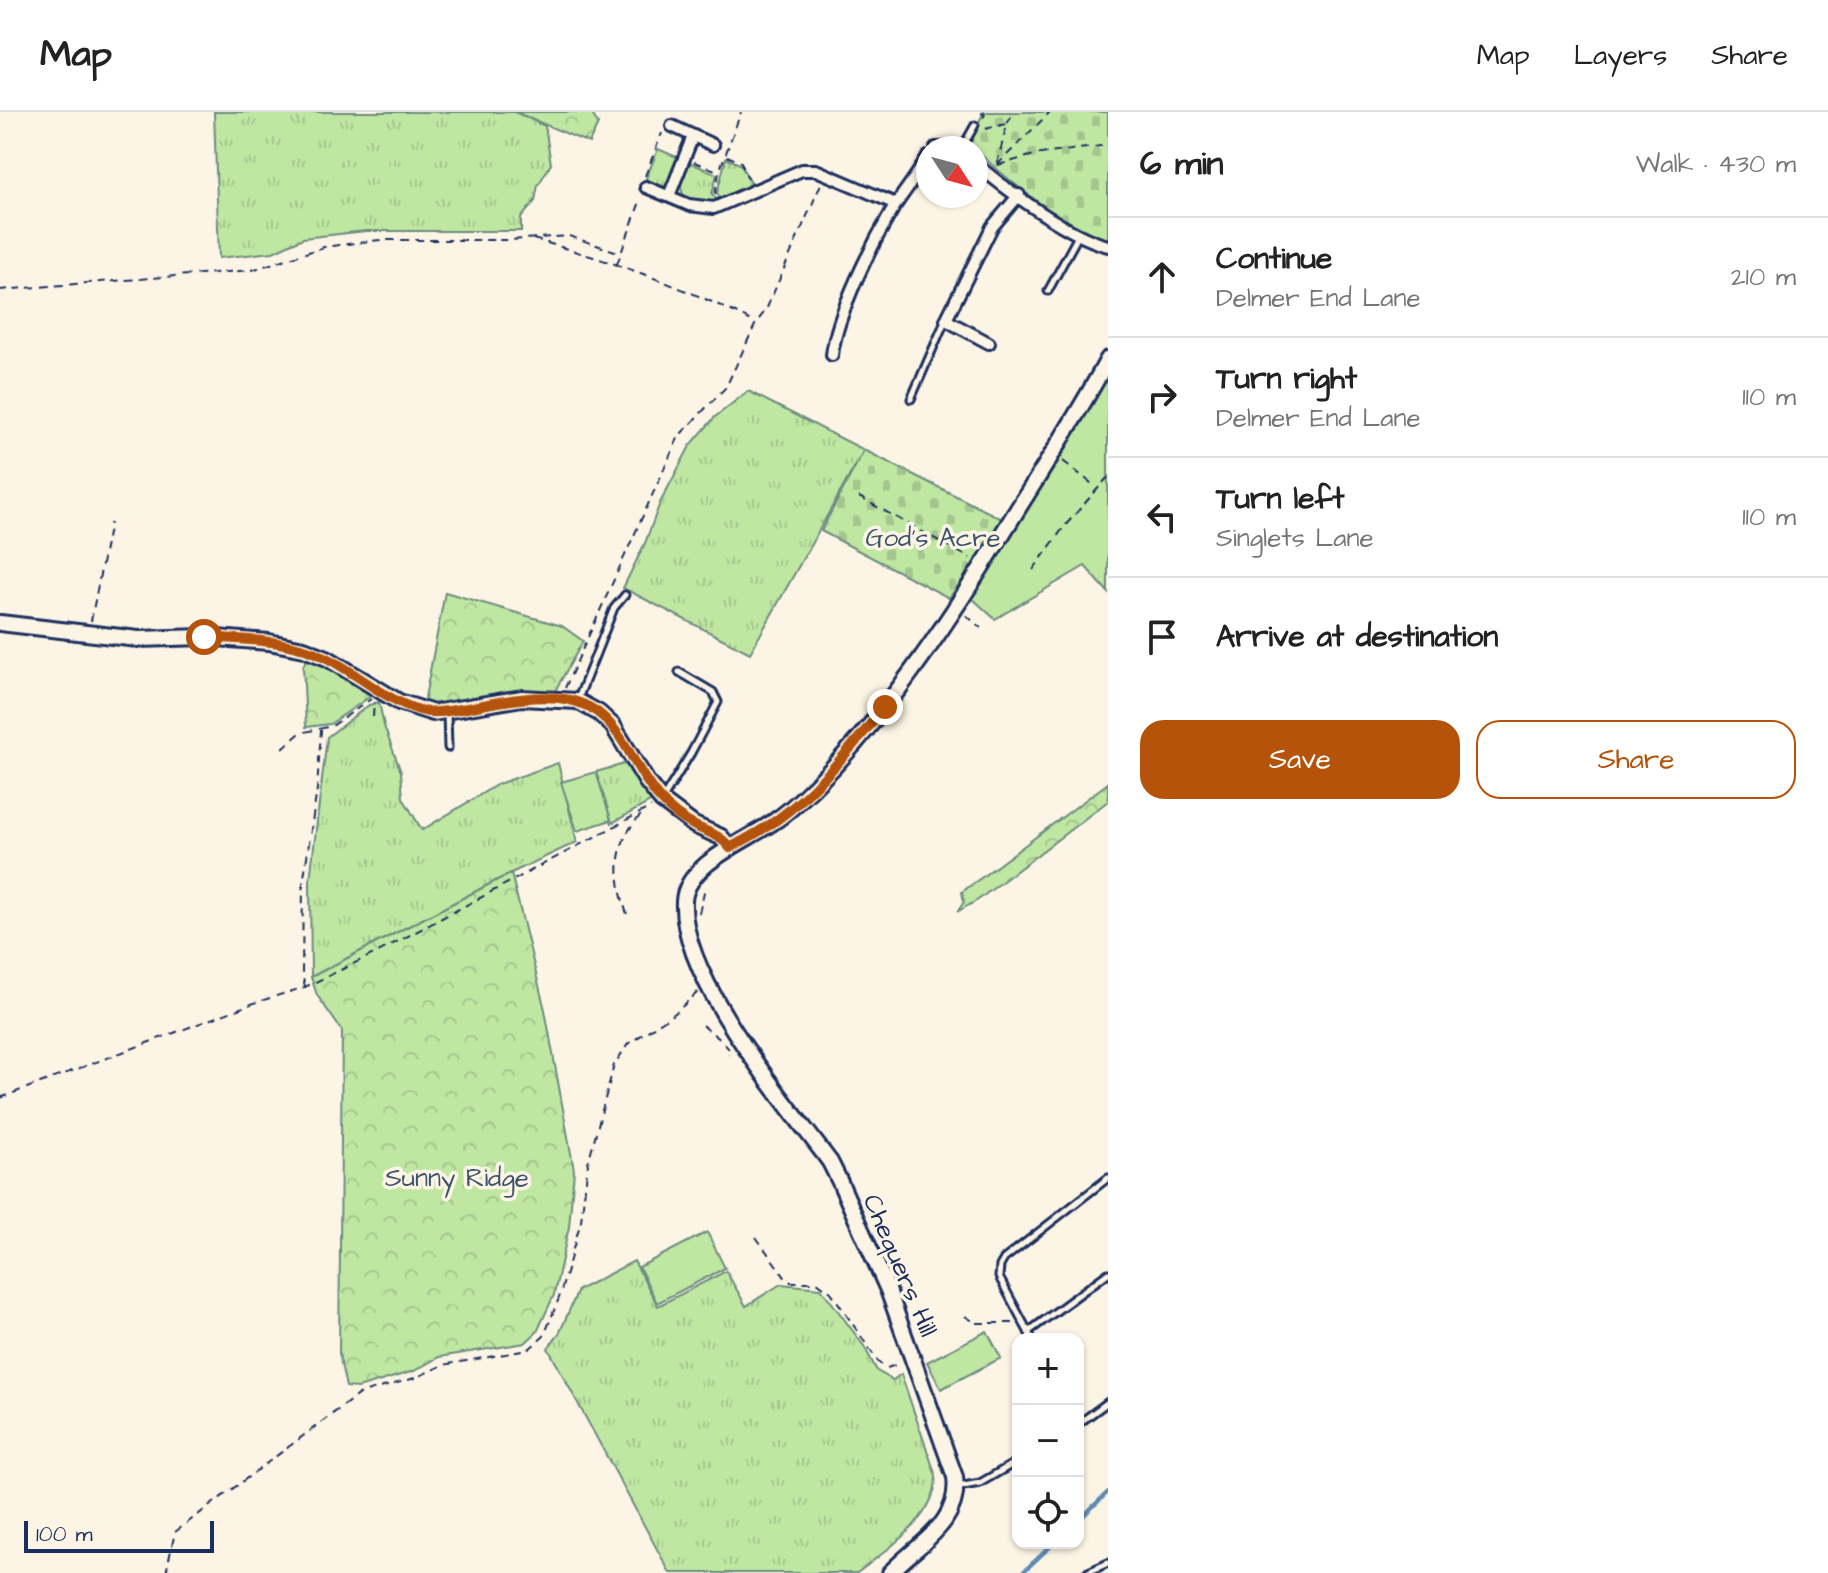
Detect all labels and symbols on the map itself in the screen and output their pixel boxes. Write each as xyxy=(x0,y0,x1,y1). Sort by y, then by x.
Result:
north arrow xyxy=(916,136,988,208)
park label: God's Acre xyxy=(865,520,1001,556)
route start xyxy=(186,619,222,655)
route end xyxy=(867,689,903,725)
park label: Sunny Ridge xyxy=(385,1160,529,1198)
street label: Chequers Hill xyxy=(854,1189,946,1342)
scale bar xyxy=(24,1517,214,1553)

